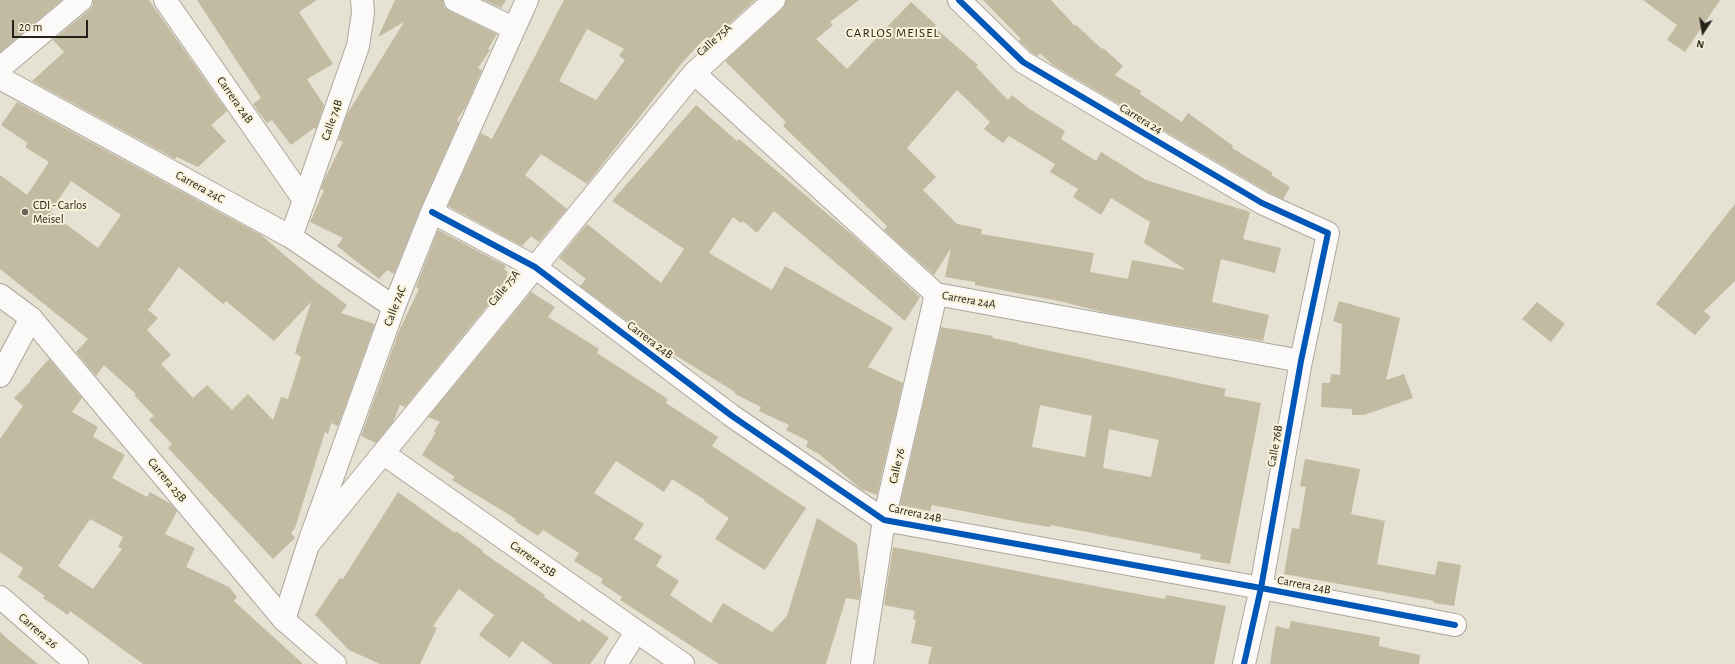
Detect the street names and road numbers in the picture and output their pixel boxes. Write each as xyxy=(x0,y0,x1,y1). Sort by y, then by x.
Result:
street label: Calle 75A xyxy=(694,21,734,59)
street label: Carrera 24B xyxy=(214,74,256,126)
street label: Calle 74B xyxy=(318,98,346,142)
street label: Carrera 24 xyxy=(1117,101,1165,137)
street label: Carrera 24C xyxy=(173,168,227,206)
street label: Calle 75A xyxy=(485,267,523,309)
street label: Calle 74C xyxy=(381,284,409,328)
street label: Carrera 24A xyxy=(941,288,997,312)
street label: Carrera 24B xyxy=(624,318,676,362)
street label: Calle 76B xyxy=(1264,424,1286,468)
street label: Calle 76 xyxy=(886,447,908,485)
street label: Carrera 25B xyxy=(144,455,190,505)
street label: Carrera 24B xyxy=(887,500,943,526)
street label: Carrera 25B xyxy=(507,538,559,580)
street label: Carrera 24B xyxy=(1276,573,1332,597)
street label: Carrera 26 xyxy=(15,610,61,652)

